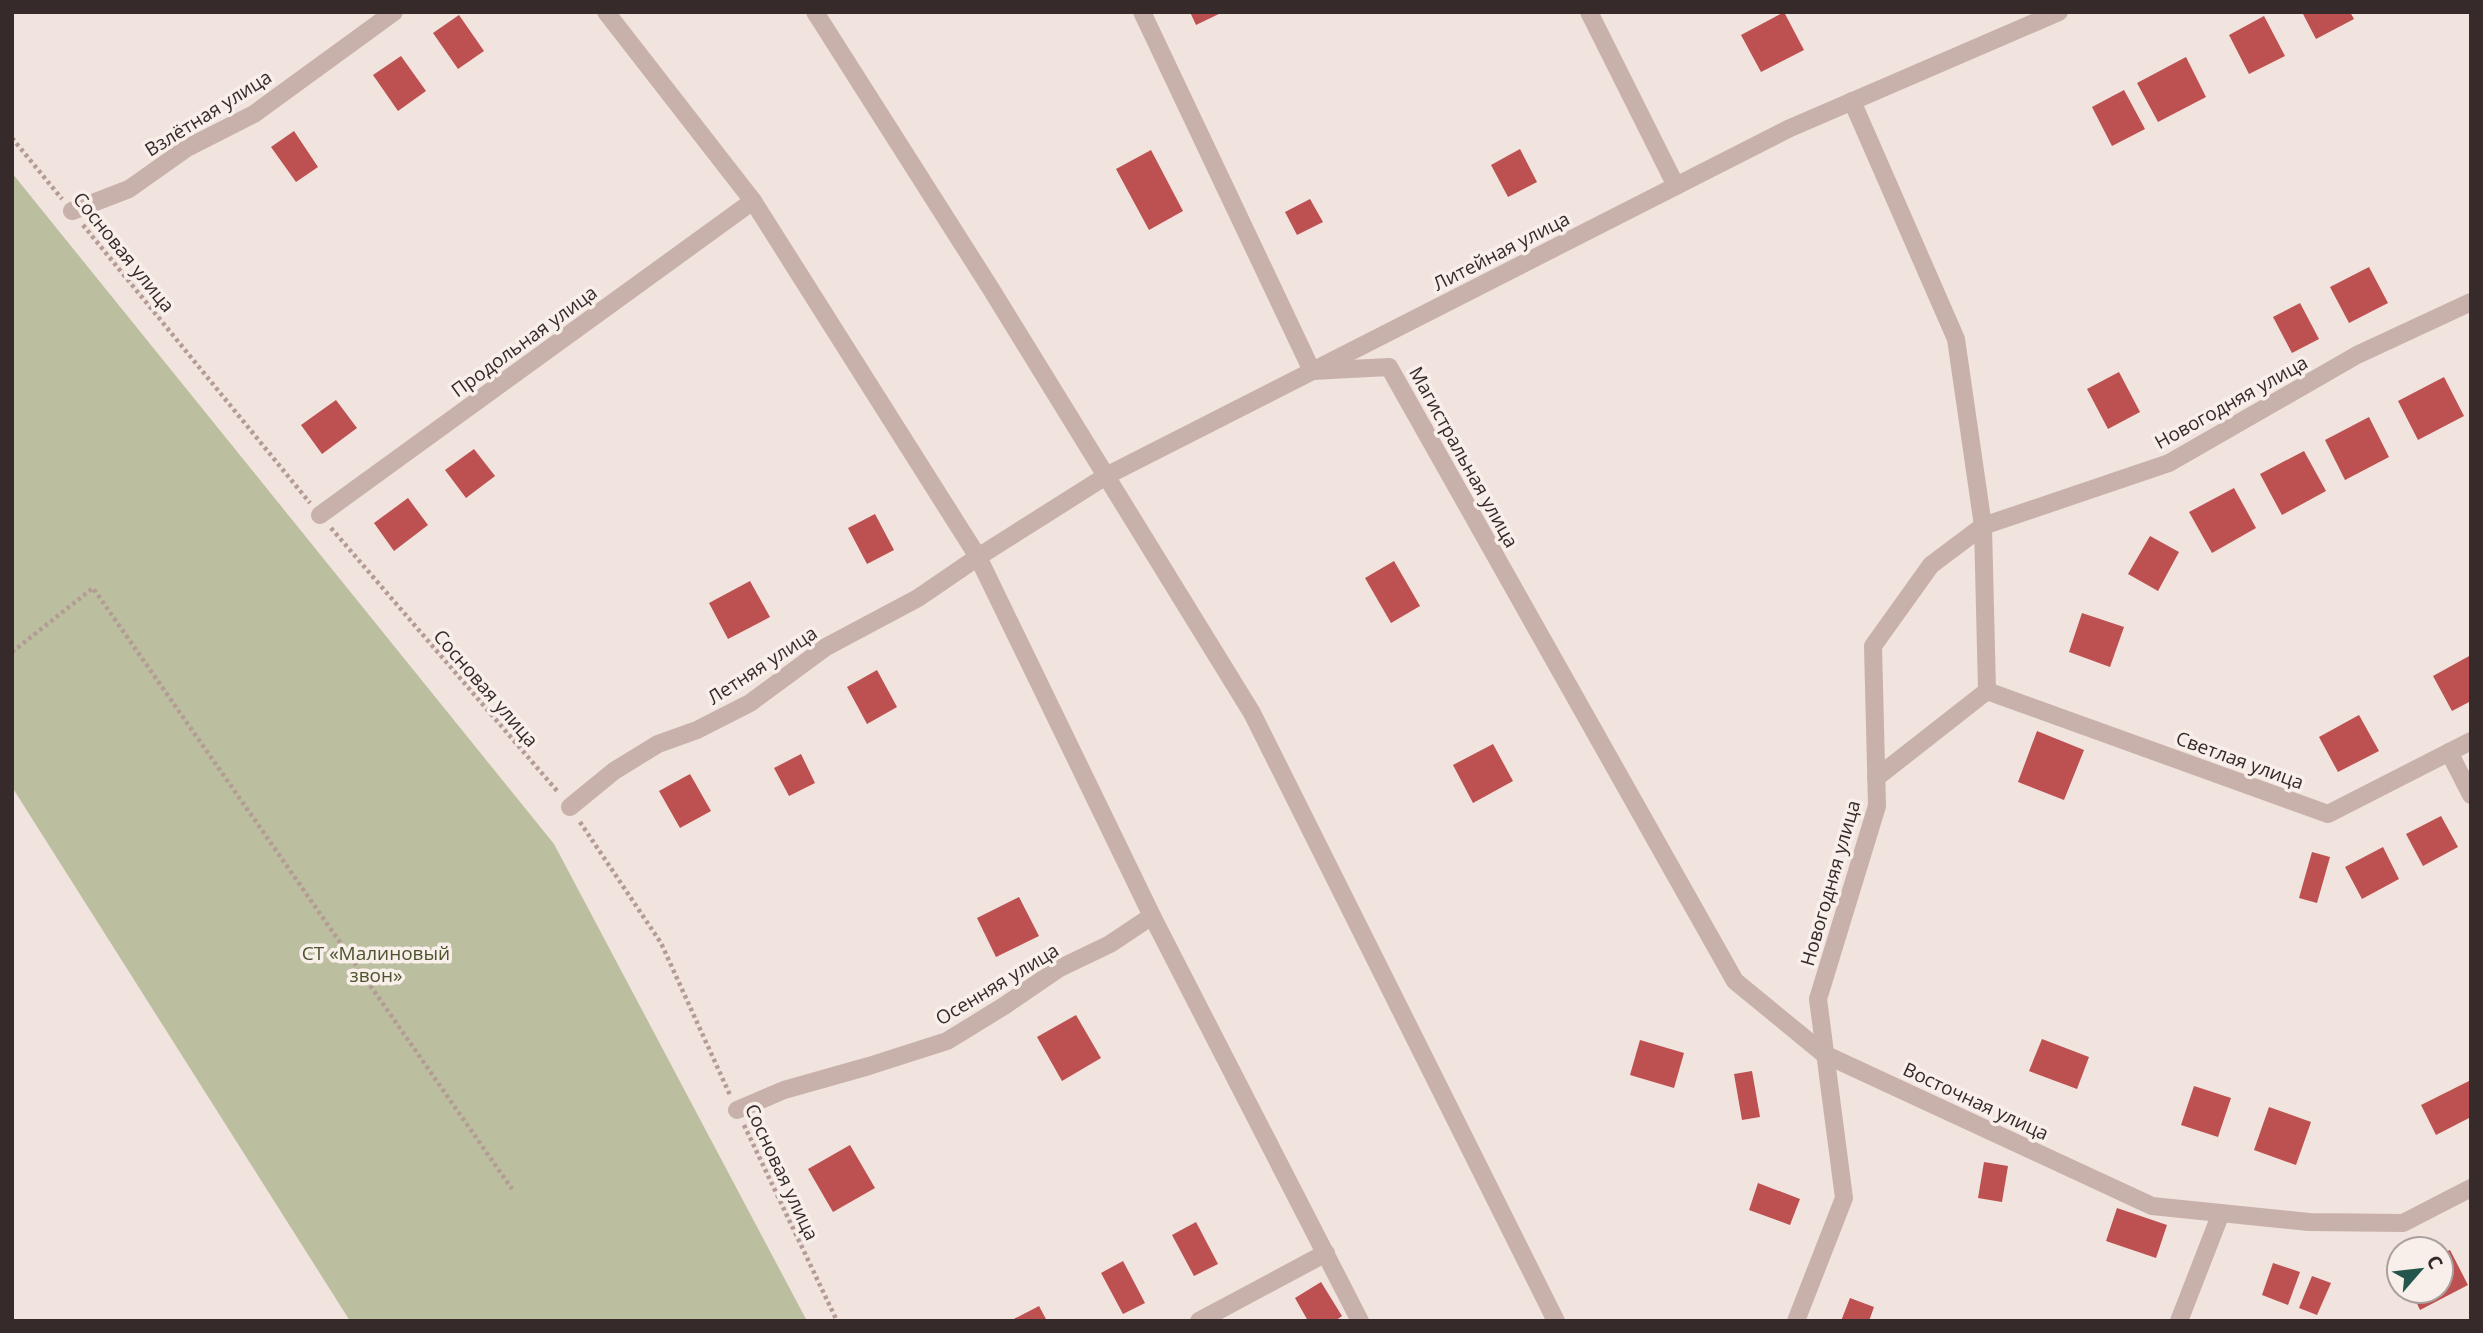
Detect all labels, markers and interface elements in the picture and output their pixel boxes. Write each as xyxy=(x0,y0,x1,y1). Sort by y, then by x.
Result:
street label: Взлётная улица xyxy=(140,64,276,162)
street label: Сосновая улица xyxy=(67,186,181,318)
street label: Литейная улица xyxy=(1428,205,1574,297)
street label: Продольная улица xyxy=(446,279,602,403)
street label: Новогодняя улица xyxy=(2150,349,2312,455)
street label: Магистральная улица xyxy=(1403,362,1525,552)
street label: Летняя улица xyxy=(702,620,822,710)
street label: Сосновая улица xyxy=(428,624,544,752)
street label: Светлая улица xyxy=(2172,725,2308,795)
street label: Новогодняя улица xyxy=(1794,797,1866,969)
street label: Осенняя улица xyxy=(931,937,1063,1031)
park label: СТ «Малиновый звон» xyxy=(302,940,450,988)
street label: Восточная улица xyxy=(1899,1056,2053,1146)
street label: Сосновая улица xyxy=(739,1100,825,1244)
north arrow xyxy=(2385,1235,2455,1305)
text: С xyxy=(2421,1251,2449,1273)

